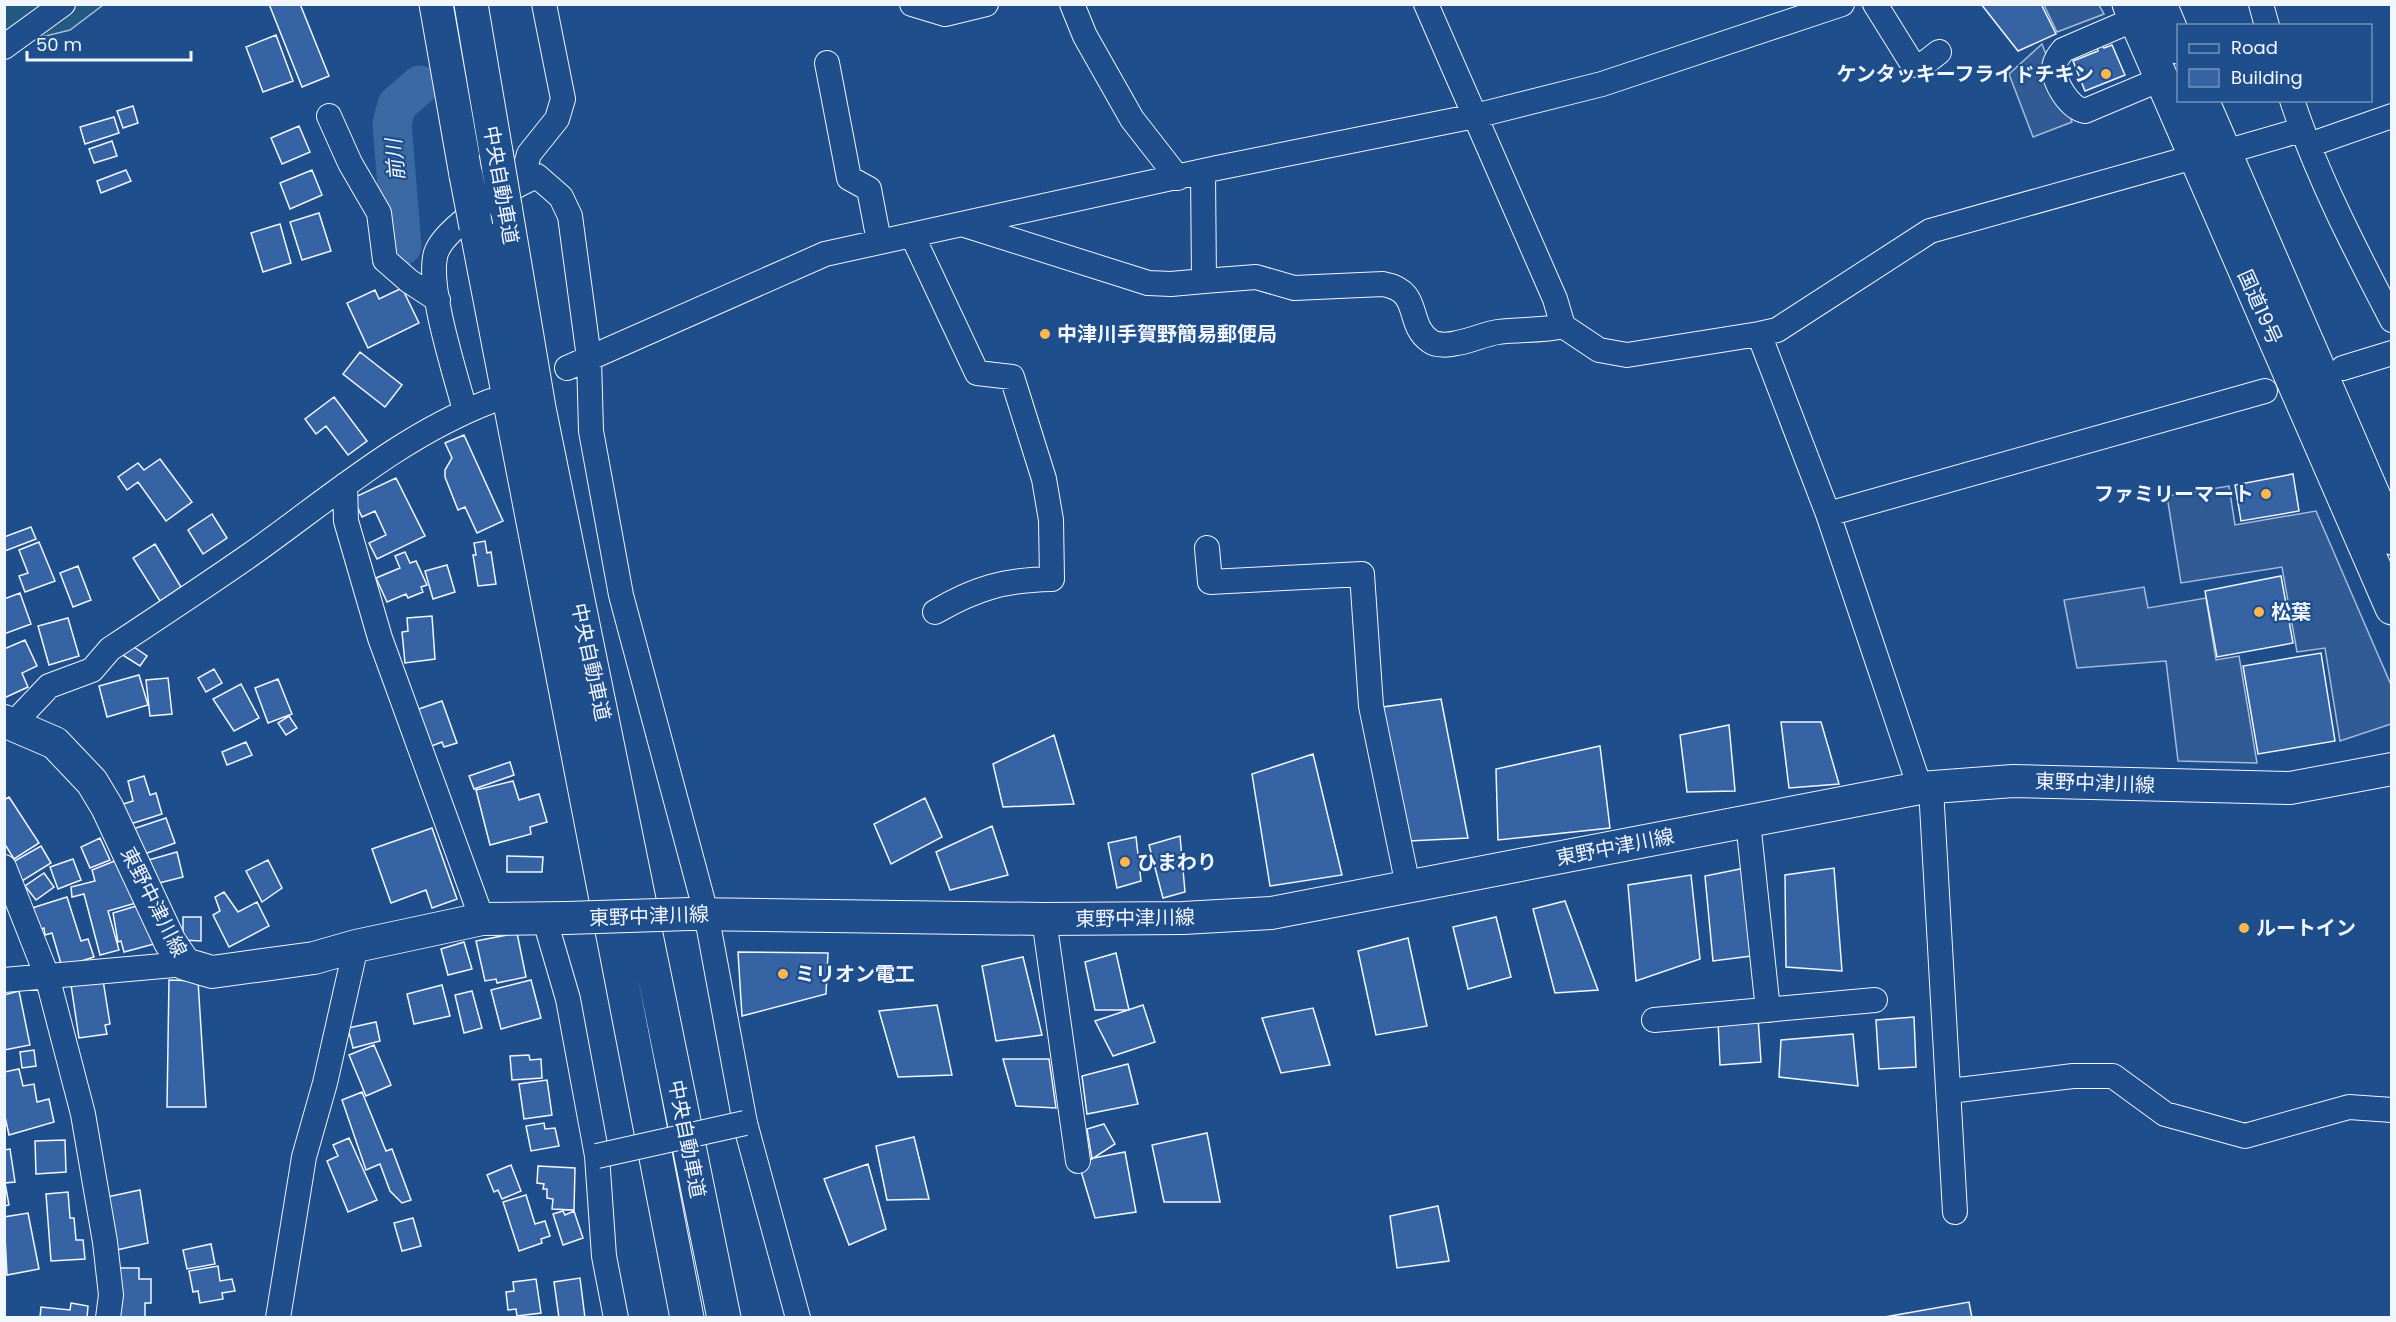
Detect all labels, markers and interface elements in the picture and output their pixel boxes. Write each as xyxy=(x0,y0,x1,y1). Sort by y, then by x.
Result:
scale bar xyxy=(27,24,190,62)
legend xyxy=(2177,24,2372,102)
text: 50 m xyxy=(36,32,82,57)
text: Road xyxy=(2231,35,2278,60)
place label: ケンタッキーフライドチキン xyxy=(1836,60,2094,88)
text: Building xyxy=(2231,65,2303,90)
marker: ケンタッキーフライドチキン xyxy=(2099,67,2113,81)
street label: 中央自動車道 xyxy=(477,123,525,247)
water label: 前川 xyxy=(379,136,411,182)
street label: 国道19号 xyxy=(2231,265,2289,349)
place label: 中津川手賀野簡易郵便局 xyxy=(1057,320,1277,348)
marker: 中津川手賀野簡易郵便局 xyxy=(1038,327,1052,341)
place label: ファミリーマート xyxy=(2094,480,2254,508)
marker: ファミリーマート xyxy=(2259,487,2273,501)
place label: 松葉 xyxy=(2271,598,2311,626)
street label: 中央自動車道 xyxy=(565,600,617,724)
marker: 松葉 xyxy=(2252,605,2266,619)
street label: 東野中津川線 xyxy=(2035,767,2155,799)
street label: 東野中津川線 xyxy=(1553,822,1677,872)
street label: 東野中津川線 xyxy=(114,842,194,962)
place label: ひまわり xyxy=(1137,848,1217,876)
marker: ひまわり xyxy=(1118,855,1132,869)
street label: 東野中津川線 xyxy=(589,900,709,932)
street label: 東野中津川線 xyxy=(1075,903,1195,933)
place label: ルートイン xyxy=(2256,914,2356,942)
marker: ルートイン xyxy=(2237,921,2251,935)
place label: ミリオン電工 xyxy=(795,960,915,988)
marker: ミリオン電工 xyxy=(776,967,790,981)
street label: 中央自動車道 xyxy=(662,1077,712,1201)

